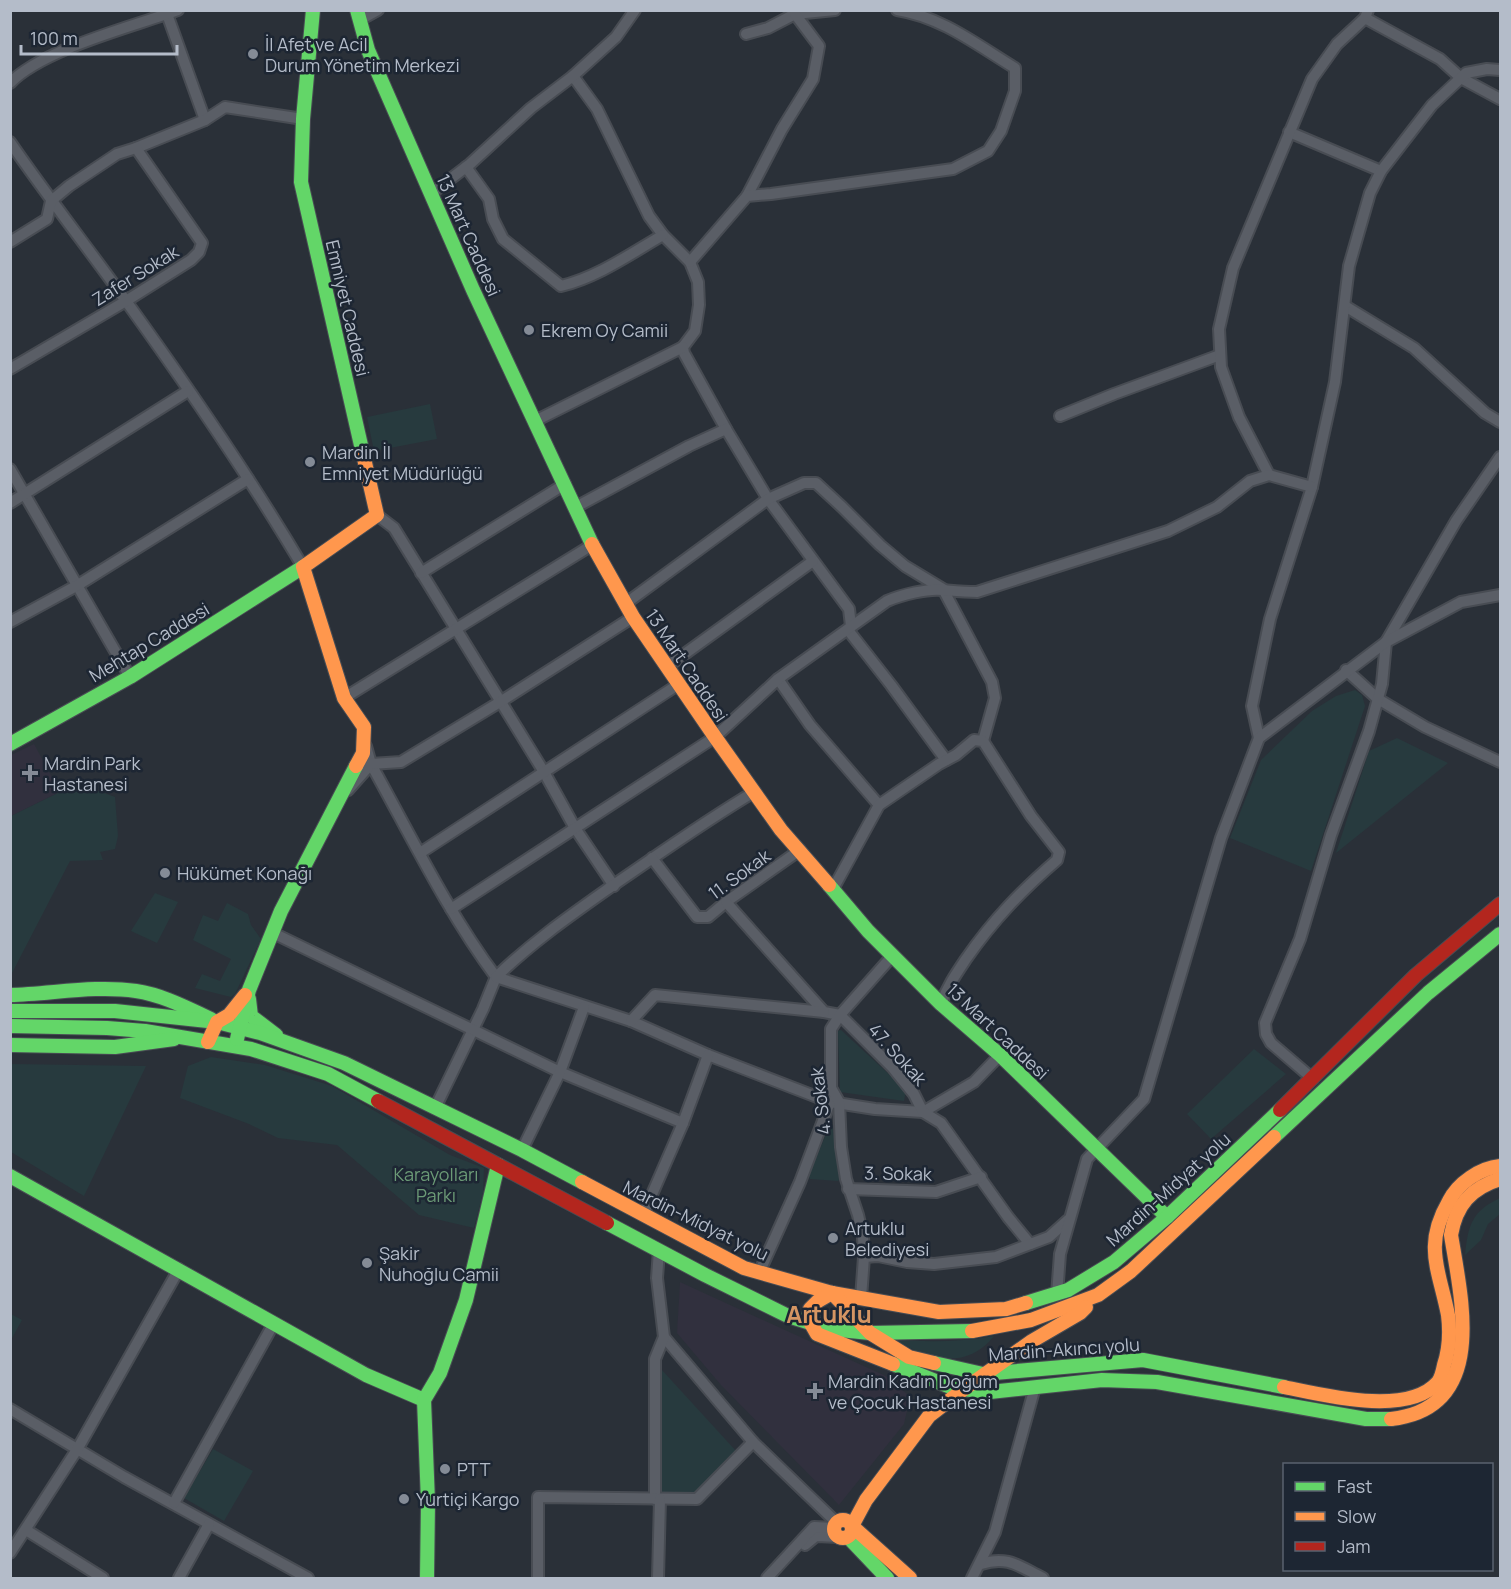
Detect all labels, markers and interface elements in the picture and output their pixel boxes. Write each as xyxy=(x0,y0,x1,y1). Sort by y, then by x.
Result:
scale bar xyxy=(21,18,177,56)
text: 100 m xyxy=(30,26,78,50)
place label: İl Afet ve Acil Durum Yönetim Merkezi xyxy=(265,32,460,77)
marker: İl Afet ve Acil Durum Yönetim Merkezi xyxy=(246,47,260,61)
street label: 13 Mart Caddesi xyxy=(431,170,507,300)
street label: Emniyet Caddesi xyxy=(321,237,375,379)
street label: Zafer Sokak xyxy=(87,238,184,311)
place label: Ekrem Oy Camii xyxy=(541,318,668,342)
marker: Ekrem Oy Camii xyxy=(522,323,536,337)
place label: Mardin İl Emniyet Müdürlüğü xyxy=(322,440,483,485)
marker: Mardin İl Emniyet Müdürlüğü xyxy=(303,455,317,469)
street label: Mehtap Caddesi xyxy=(84,597,214,687)
street label: 13 Mart Caddesi xyxy=(640,604,734,726)
place label: Mardin Park Hastanesi xyxy=(44,751,142,796)
marker: Mardin Park Hastanesi xyxy=(21,764,39,782)
street label: 11. Sokak xyxy=(703,843,776,905)
place label: Hükümet Konağı xyxy=(177,861,312,885)
marker: Hükümet Konağı xyxy=(158,866,172,880)
street label: 13 Mart Caddesi xyxy=(942,977,1054,1085)
street label: 47. Sokak xyxy=(864,1018,933,1091)
street label: 4. Sokak xyxy=(804,1065,836,1136)
street label: Mardin-Midyat yolu xyxy=(1101,1127,1235,1251)
street label: 3. Sokak xyxy=(864,1160,933,1186)
park label: Karayolları Parkı xyxy=(393,1162,479,1207)
street label: Mardin-Midyat yolu xyxy=(619,1174,773,1266)
place label: Artuklu Belediyesi xyxy=(845,1216,929,1261)
marker: Artuklu Belediyesi xyxy=(826,1231,840,1245)
place label: Şakir Nuhoğlu Camii xyxy=(379,1241,499,1286)
marker: Şakir Nuhoğlu Camii xyxy=(360,1256,374,1270)
district label: Artuklu xyxy=(786,1297,872,1330)
street label: Mardin-Akıncı yolu xyxy=(988,1332,1140,1366)
place label: Mardin Kadın Doğum ve Çocuk Hastanesi xyxy=(828,1369,998,1414)
marker: Mardin Kadın Doğum ve Çocuk Hastanesi xyxy=(806,1382,824,1400)
place label: PTT xyxy=(457,1457,491,1481)
marker: PTT xyxy=(438,1462,452,1476)
legend xyxy=(1283,1463,1493,1571)
text: Fast xyxy=(1337,1474,1372,1498)
place label: Yurtiçi Kargo xyxy=(416,1487,520,1511)
marker: Yurtiçi Kargo xyxy=(397,1492,411,1506)
text: Slow xyxy=(1337,1504,1377,1528)
text: Jam xyxy=(1337,1534,1371,1558)

